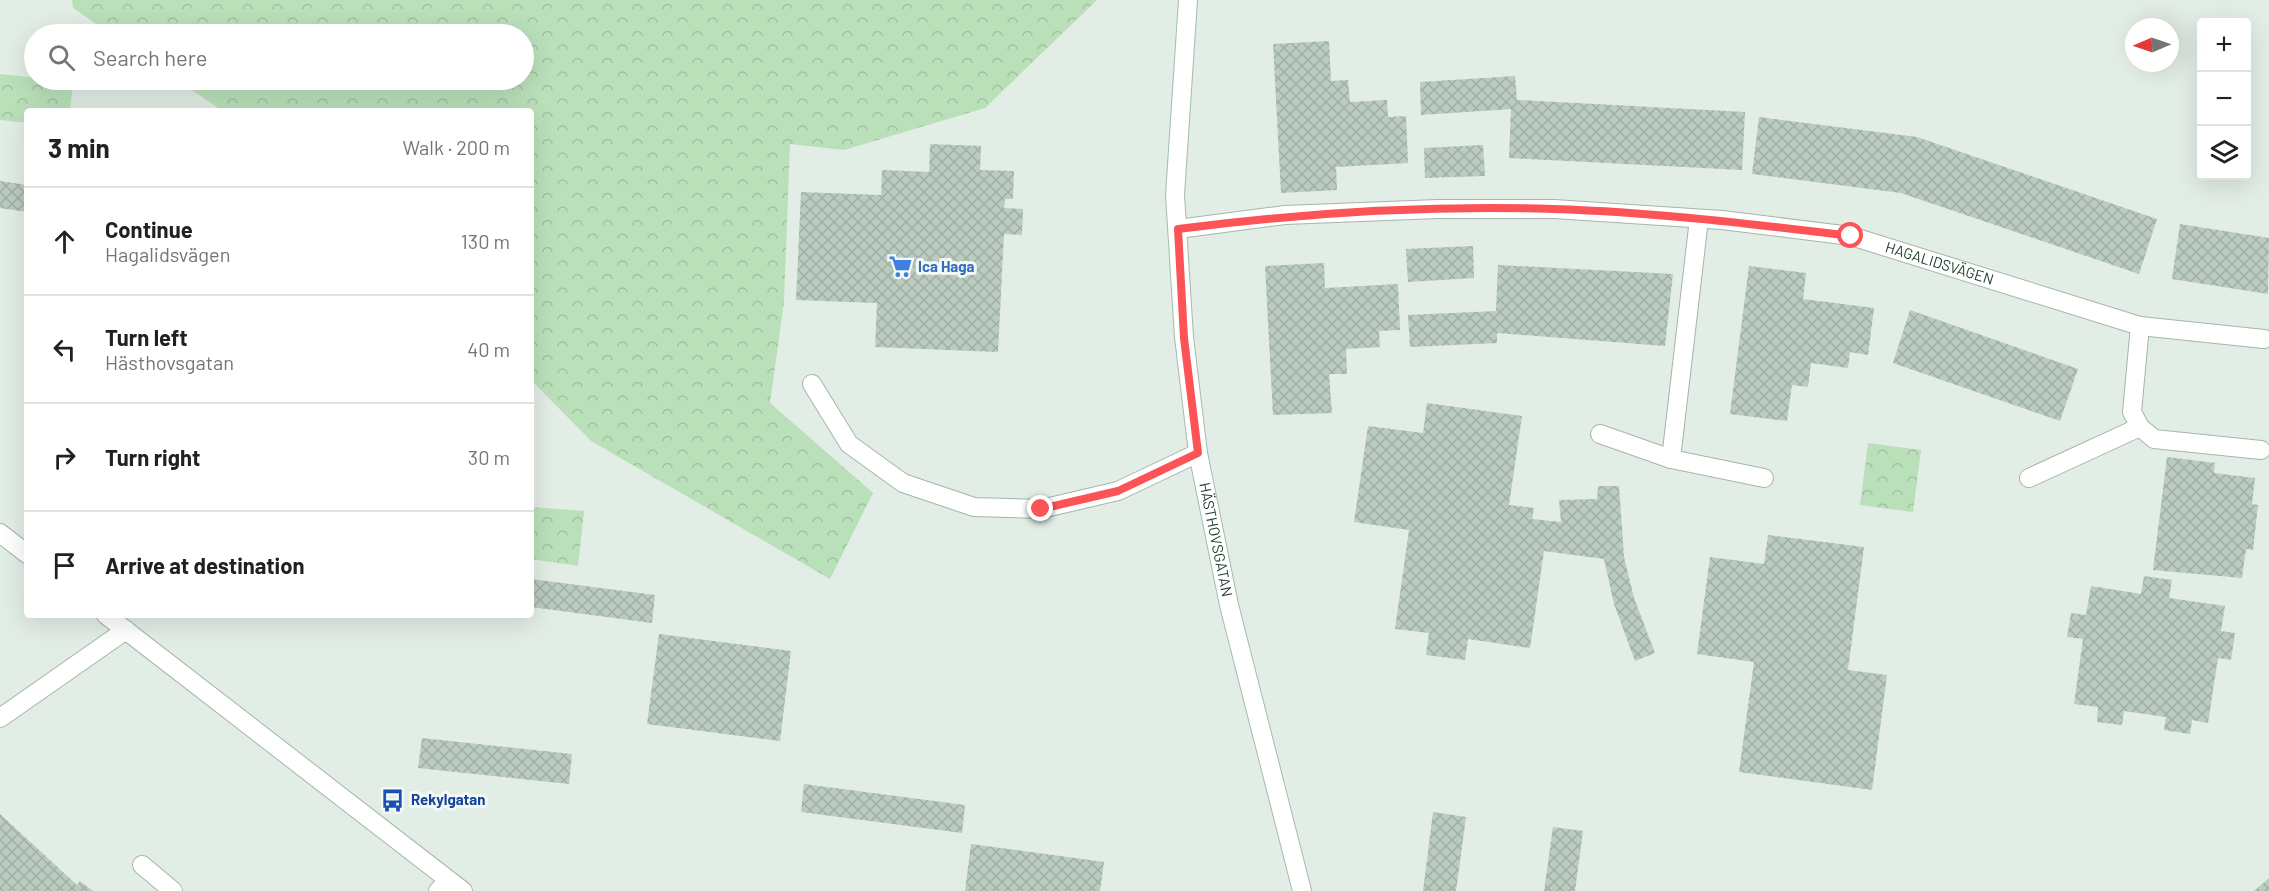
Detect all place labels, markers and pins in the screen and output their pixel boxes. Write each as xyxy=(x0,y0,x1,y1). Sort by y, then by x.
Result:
supermarket icon: Ica Haga xyxy=(887,254,913,280)
place label: Ica Haga xyxy=(918,257,975,275)
bus stop icon: Rekylgatan xyxy=(380,787,406,813)
place label: Rekylgatan xyxy=(411,790,485,808)

